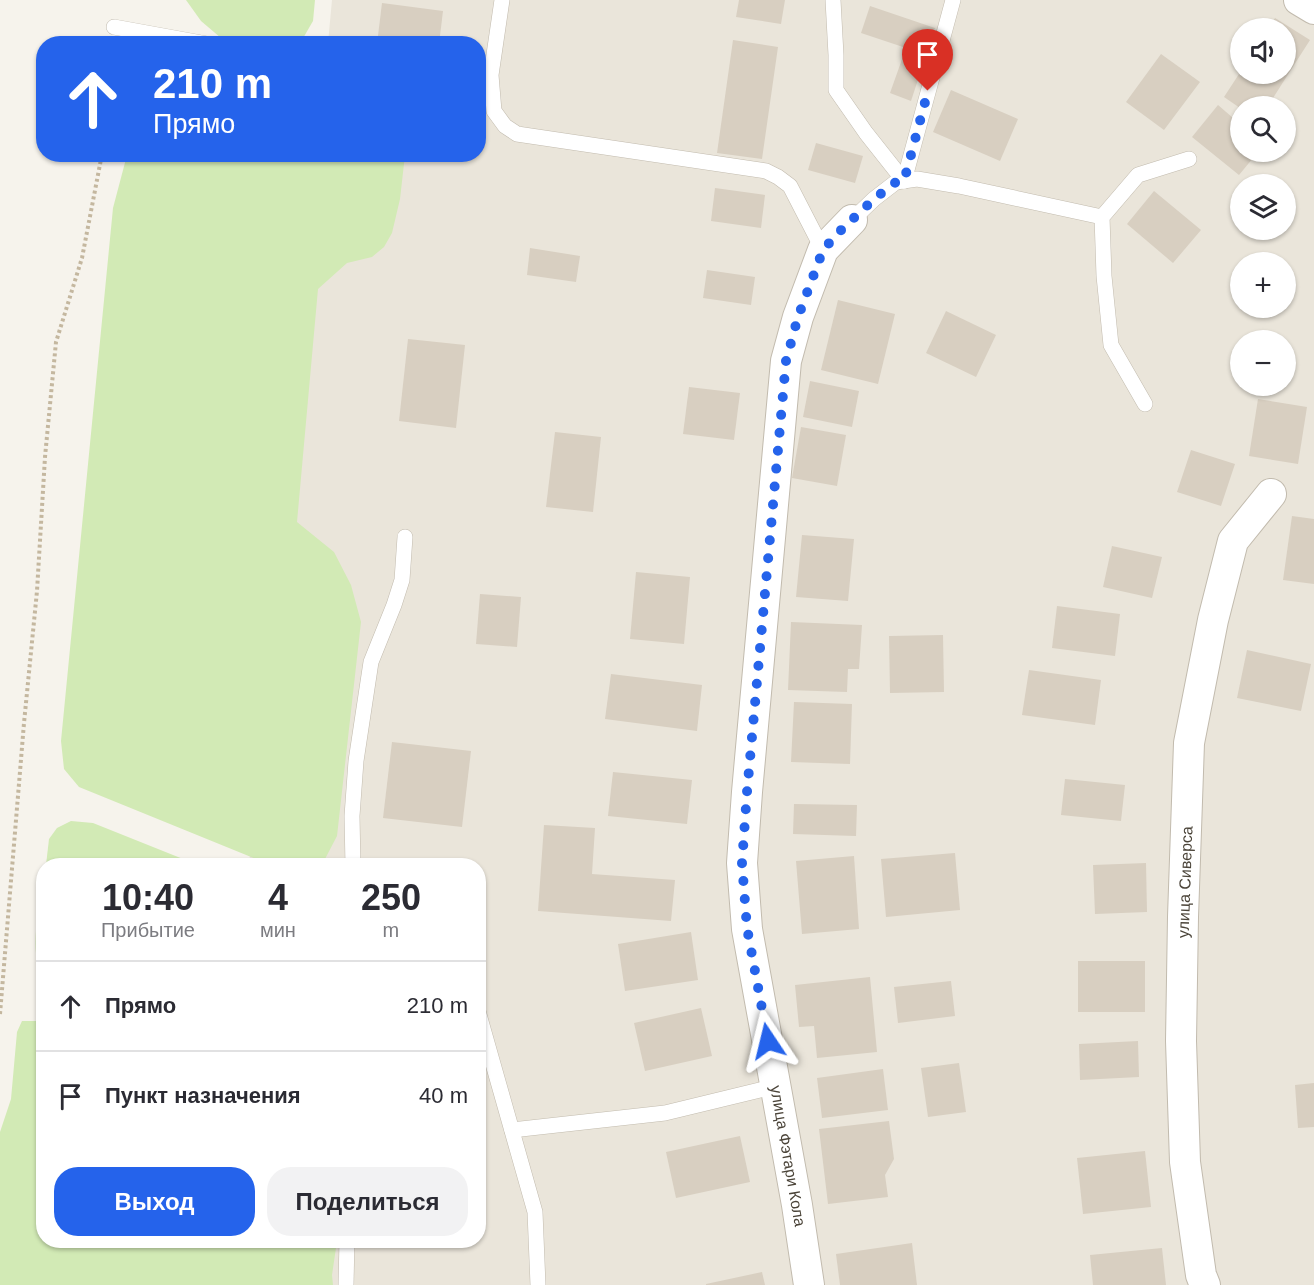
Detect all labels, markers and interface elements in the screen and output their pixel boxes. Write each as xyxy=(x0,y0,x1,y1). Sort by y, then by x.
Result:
map controls xyxy=(1230,18,1296,396)
button: sound xyxy=(1230,18,1296,84)
pin xyxy=(902,29,953,91)
icon: arrive xyxy=(911,38,944,71)
icon: ahead xyxy=(54,60,132,138)
text: 210 m xyxy=(153,60,272,107)
button: search xyxy=(1230,96,1296,162)
text: Прямо xyxy=(153,109,235,139)
button: layers xyxy=(1230,174,1296,240)
button: + xyxy=(1230,252,1296,318)
button: − xyxy=(1230,330,1296,396)
street label: улица Сиверса xyxy=(1175,826,1195,938)
text: 10:40 xyxy=(102,877,194,918)
text: 4 xyxy=(268,877,288,918)
text: 250 xyxy=(361,877,421,918)
text: Прибытие xyxy=(101,919,195,941)
text: мин xyxy=(260,919,296,941)
text: m xyxy=(383,919,399,941)
icon: ahead xyxy=(54,990,87,1023)
text: Прямо xyxy=(105,993,176,1018)
text: 210 m xyxy=(407,993,468,1018)
position arrow xyxy=(736,1009,800,1073)
icon: arrive xyxy=(54,1080,87,1113)
text: Пункт назначения xyxy=(105,1083,301,1108)
text: 40 m xyxy=(419,1083,468,1108)
street label: улица Фэтари Кола xyxy=(767,1084,809,1228)
button: Выход xyxy=(54,1167,255,1236)
button: Поделиться xyxy=(267,1167,468,1236)

